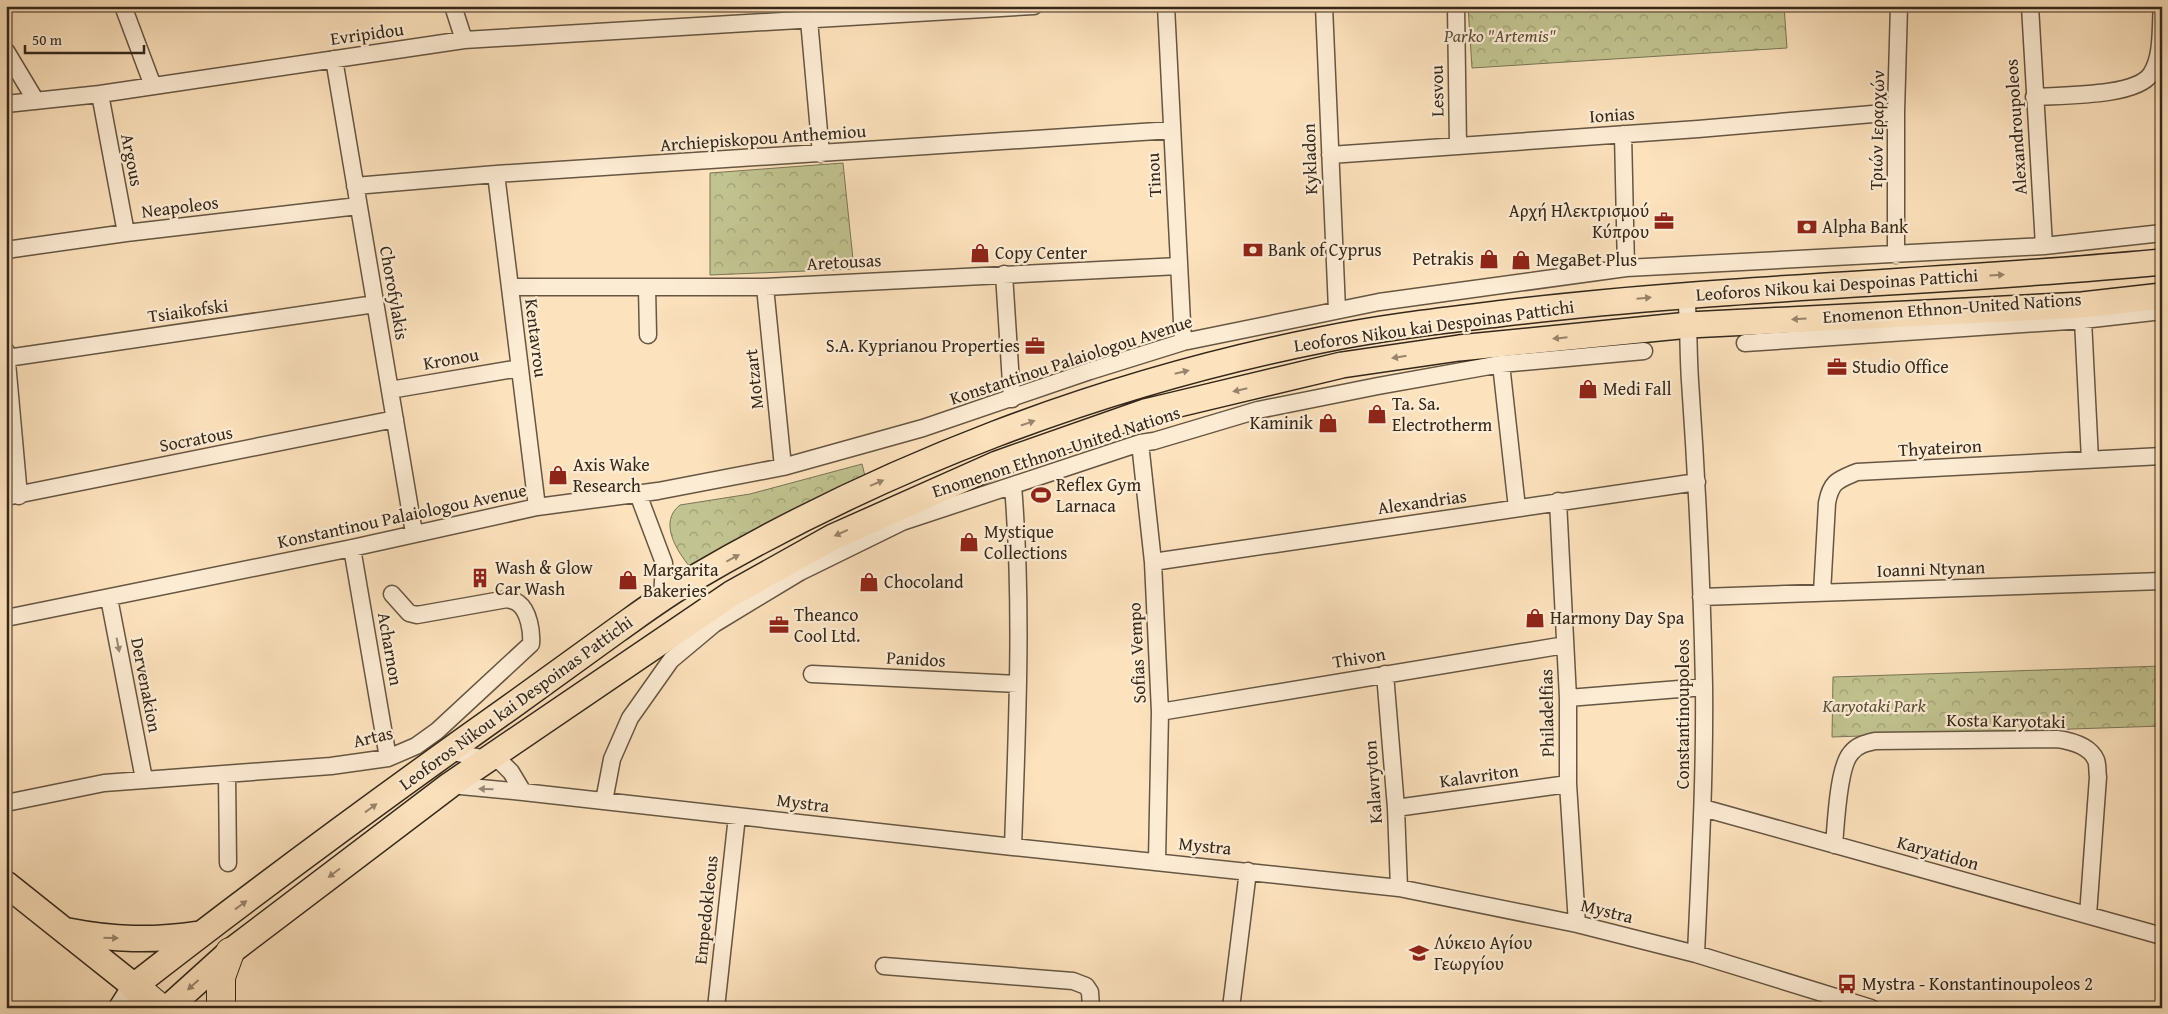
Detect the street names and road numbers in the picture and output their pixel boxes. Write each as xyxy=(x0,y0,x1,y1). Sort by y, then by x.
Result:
street label: Evripidou xyxy=(328,15,406,52)
street label: Alexandroupoleos xyxy=(1997,58,2034,196)
street label: Lesvou xyxy=(1423,65,1450,117)
street label: Τριών Ιεραρχών xyxy=(1862,70,1891,190)
street label: Ionias xyxy=(1588,99,1636,130)
street label: Archiepiskopou Anthemiou xyxy=(659,117,867,158)
street label: Kykladon xyxy=(1295,123,1324,195)
street label: Argous xyxy=(114,131,151,189)
street label: Tinou xyxy=(1139,152,1168,198)
street label: Neapoleos xyxy=(140,188,220,225)
street label: Chorofylakis xyxy=(373,244,416,342)
street label: Aretousas xyxy=(806,246,882,277)
street label: Leoforos Nikou kai Despoinas Pattichi xyxy=(1695,261,1979,308)
street label: Enomenon Ethnon-United Nations xyxy=(1822,285,2082,330)
street label: Tsiaikofski xyxy=(146,292,230,330)
street label: Leoforos Nikou kai Despoinas Pattichi xyxy=(1292,292,1576,359)
street label: Kentavrou xyxy=(518,297,555,379)
street label: Konstantinou Palaiologou Avenue xyxy=(946,307,1196,412)
street label: Kronou xyxy=(421,340,481,377)
street label: Motzart xyxy=(737,347,770,411)
street label: Enomenon Ethnon-United Nations xyxy=(928,399,1183,504)
street label: Socratous xyxy=(157,418,235,459)
street label: Thyateiron xyxy=(1897,432,1982,463)
street label: Konstantinou Palaiologou Avenue xyxy=(275,476,529,555)
street label: Alexandrias xyxy=(1376,482,1468,521)
street label: Ioanni Ntynan xyxy=(1876,553,1986,584)
street label: Sofias Vempo xyxy=(1120,602,1153,704)
street label: Leoforos Nikou kai Despoinas Pattichi xyxy=(393,609,638,797)
street label: Acharnon xyxy=(371,610,410,688)
street label: Dervenakion xyxy=(124,635,169,735)
street label: Constantinoupoleos xyxy=(1669,639,1696,789)
street label: Thivon xyxy=(1331,640,1387,675)
street label: Panidos xyxy=(886,643,946,674)
street label: Philadelfias xyxy=(1532,669,1561,757)
street label: Kosta Karyotaki xyxy=(1946,706,2066,735)
street label: Artas xyxy=(350,719,396,754)
street label: Kalavryton xyxy=(1356,739,1389,825)
street label: Kalavriton xyxy=(1438,757,1520,794)
street label: Mystra xyxy=(775,786,831,819)
street label: Karyatidon xyxy=(1894,828,1982,877)
street label: Mystra xyxy=(1177,829,1233,862)
street label: Empedokleous xyxy=(686,854,725,966)
street label: Mystra xyxy=(1578,891,1637,930)

